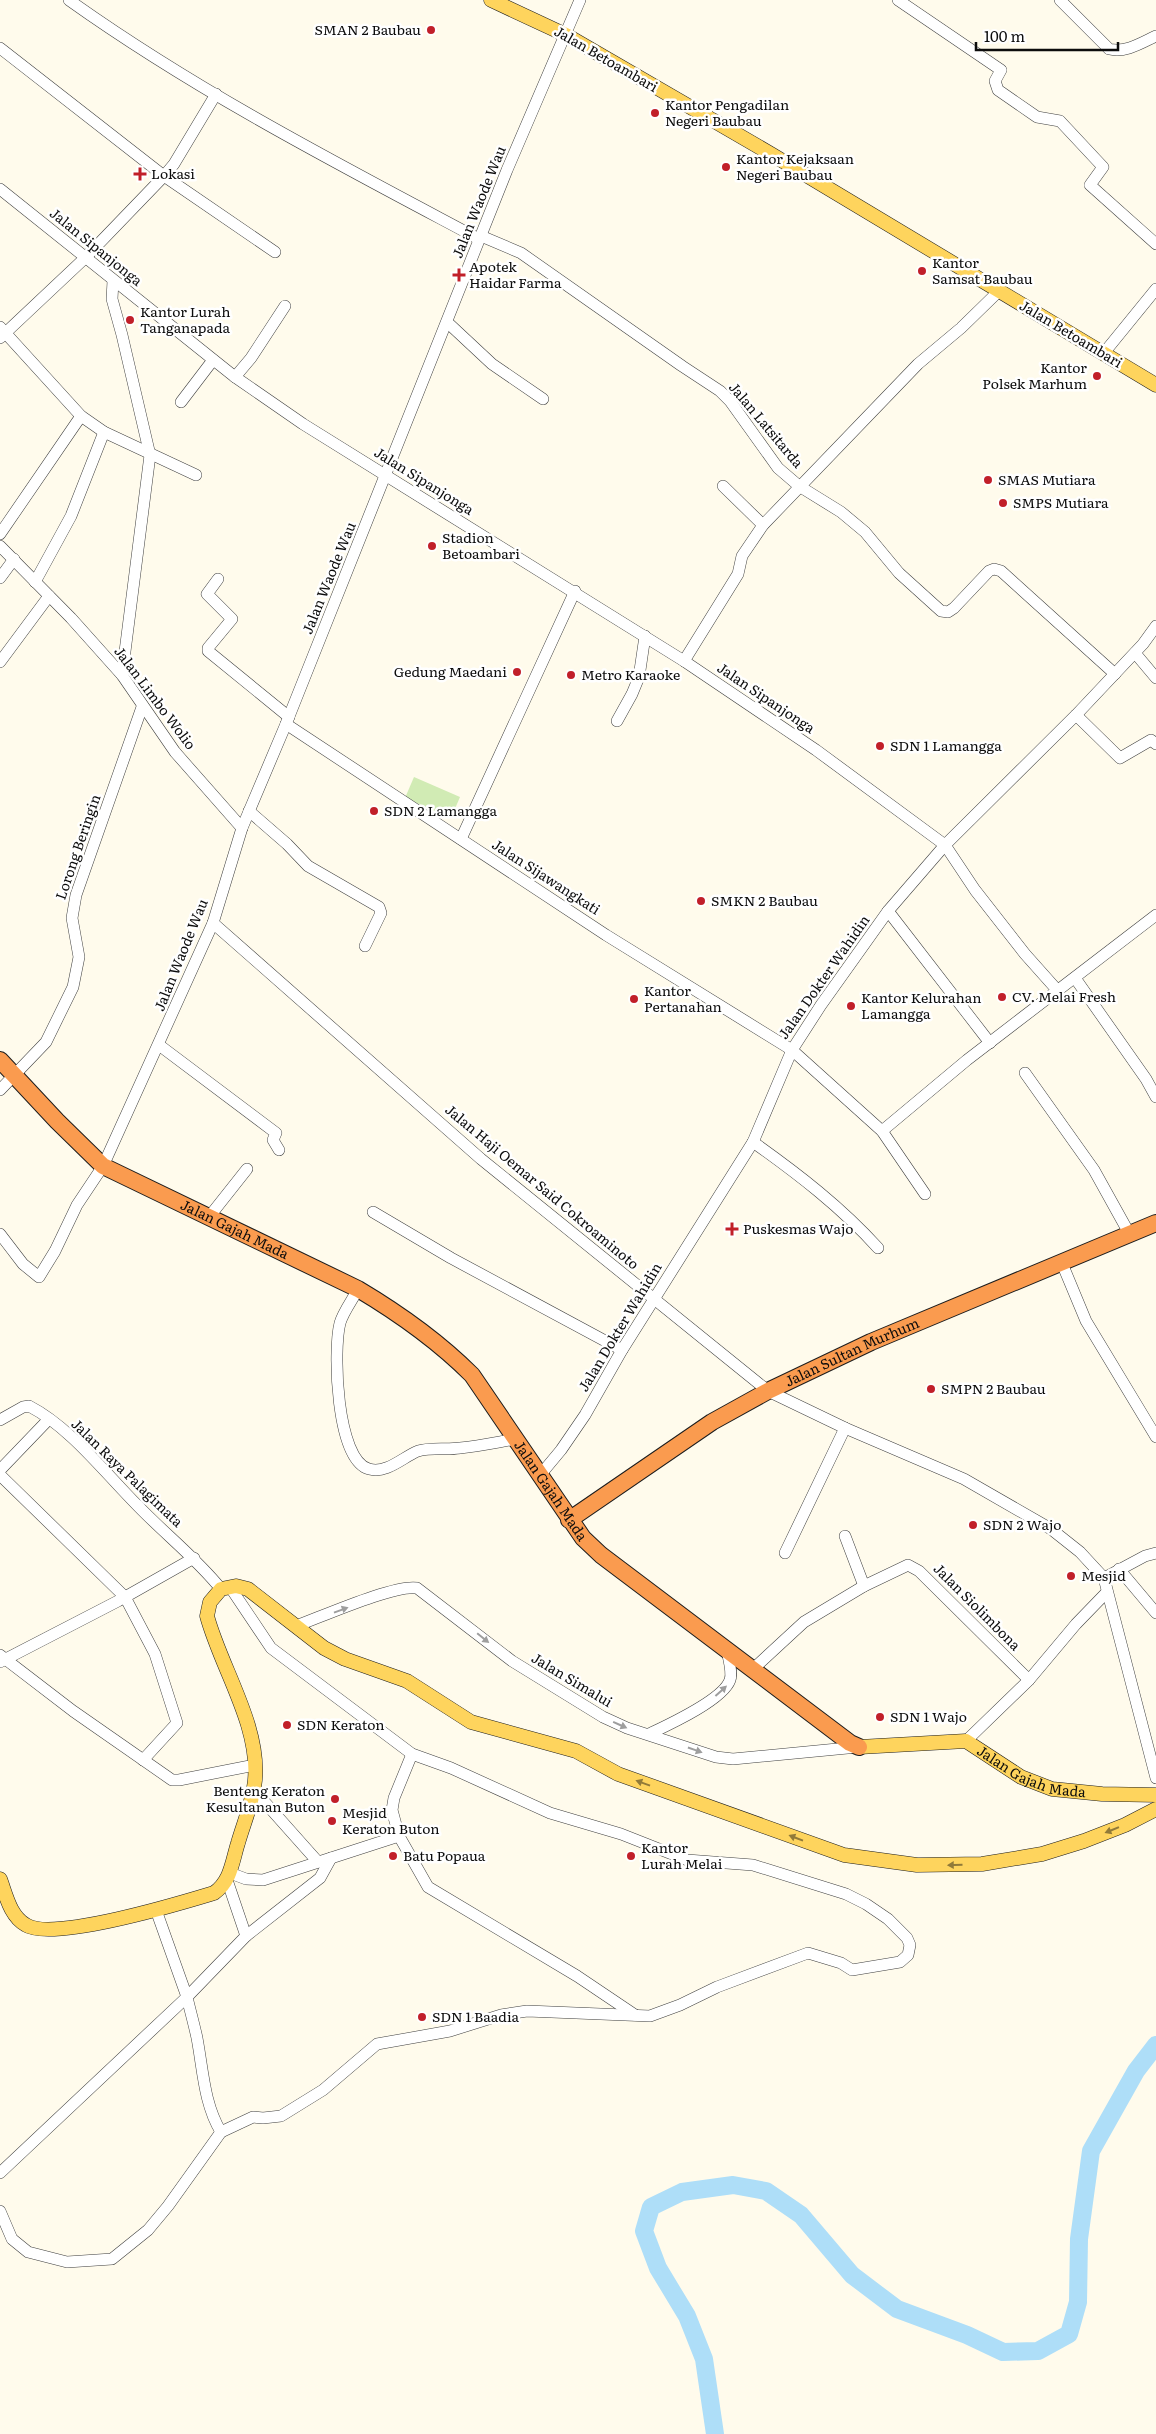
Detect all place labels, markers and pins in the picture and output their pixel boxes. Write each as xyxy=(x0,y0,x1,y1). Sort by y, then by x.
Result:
place label: SMAN 2 Baubau xyxy=(314,19,421,39)
marker: SMAN 2 Baubau xyxy=(425,24,437,36)
place label: Kantor Pengadilan Negeri Baubau xyxy=(665,94,789,130)
marker: Kantor Pengadilan Negeri Baubau xyxy=(649,107,661,119)
place label: Kantor Kejaksaan Negeri Baubau xyxy=(736,148,854,184)
marker: Kantor Kejaksaan Negeri Baubau xyxy=(720,161,732,173)
place label: Lokasi xyxy=(151,163,195,183)
marker: Lokasi xyxy=(133,167,147,181)
place label: Kantor Samsat Baubau xyxy=(932,252,1033,288)
place label: Apotek Haidar Farma xyxy=(469,256,562,292)
marker: Kantor Samsat Baubau xyxy=(916,265,928,277)
marker: Apotek Haidar Farma xyxy=(453,269,465,281)
place label: Kantor Lurah Tanganapada xyxy=(140,301,231,337)
marker: Kantor Lurah Tanganapada xyxy=(124,314,136,326)
place label: Kantor Polsek Marhum xyxy=(982,357,1087,393)
marker: Kantor Polsek Marhum xyxy=(1091,370,1103,382)
place label: SMAS Mutiara xyxy=(998,469,1096,489)
marker: SMAS Mutiara xyxy=(982,474,994,486)
place label: SMPS Mutiara xyxy=(1013,492,1109,512)
marker: SMPS Mutiara xyxy=(997,497,1009,509)
place label: Stadion Betoambari xyxy=(442,527,520,563)
marker: Stadion Betoambari xyxy=(426,540,438,552)
place label: Gedung Maedani xyxy=(394,661,507,681)
place label: Metro Karaoke xyxy=(581,664,680,684)
marker: Gedung Maedani xyxy=(511,666,523,678)
marker: Metro Karaoke xyxy=(565,669,577,681)
place label: SDN 1 Lamangga xyxy=(890,735,1002,755)
marker: SDN 1 Lamangga xyxy=(874,740,886,752)
place label: SDN 2 Lamangga xyxy=(384,800,498,820)
marker: SDN 2 Lamangga xyxy=(368,805,380,817)
place label: SMKN 2 Baubau xyxy=(711,890,818,910)
marker: SMKN 2 Baubau xyxy=(695,895,707,907)
place label: Kantor Pertanahan xyxy=(644,980,722,1016)
place label: CV. Melai Fresh xyxy=(1012,986,1116,1006)
place label: Kantor Kelurahan Lamangga xyxy=(861,987,981,1023)
marker: CV. Melai Fresh xyxy=(996,991,1008,1003)
marker: Kantor Pertanahan xyxy=(628,993,640,1005)
marker: Kantor Kelurahan Lamangga xyxy=(845,1000,857,1012)
place label: Puskesmas Wajo xyxy=(743,1218,853,1238)
marker: Puskesmas Wajo xyxy=(725,1222,739,1236)
place label: SMPN 2 Baubau xyxy=(941,1378,1046,1398)
marker: SMPN 2 Baubau xyxy=(925,1383,937,1395)
place label: SDN 2 Wajo xyxy=(983,1514,1061,1534)
marker: SDN 2 Wajo xyxy=(967,1519,979,1531)
place label: Mesjid xyxy=(1081,1565,1126,1585)
marker: Mesjid xyxy=(1065,1570,1077,1582)
place label: SDN 1 Wajo xyxy=(890,1706,967,1726)
marker: SDN 1 Wajo xyxy=(874,1711,886,1723)
place label: SDN Keraton xyxy=(297,1714,385,1734)
marker: SDN Keraton xyxy=(281,1719,293,1731)
place label: Benteng Keraton Kesultanan Buton xyxy=(206,1780,325,1816)
marker: Benteng Keraton Kesultanan Buton xyxy=(329,1793,341,1805)
place label: Mesjid Keraton Buton xyxy=(342,1802,440,1838)
marker: Mesjid Keraton Buton xyxy=(326,1815,338,1827)
place label: Kantor Lurah Melai xyxy=(641,1837,723,1873)
place label: Batu Popaua xyxy=(403,1845,486,1865)
marker: Batu Popaua xyxy=(387,1850,399,1862)
marker: Kantor Lurah Melai xyxy=(625,1850,637,1862)
place label: SDN 1 Baadia xyxy=(432,2006,520,2026)
marker: SDN 1 Baadia xyxy=(416,2011,428,2023)

